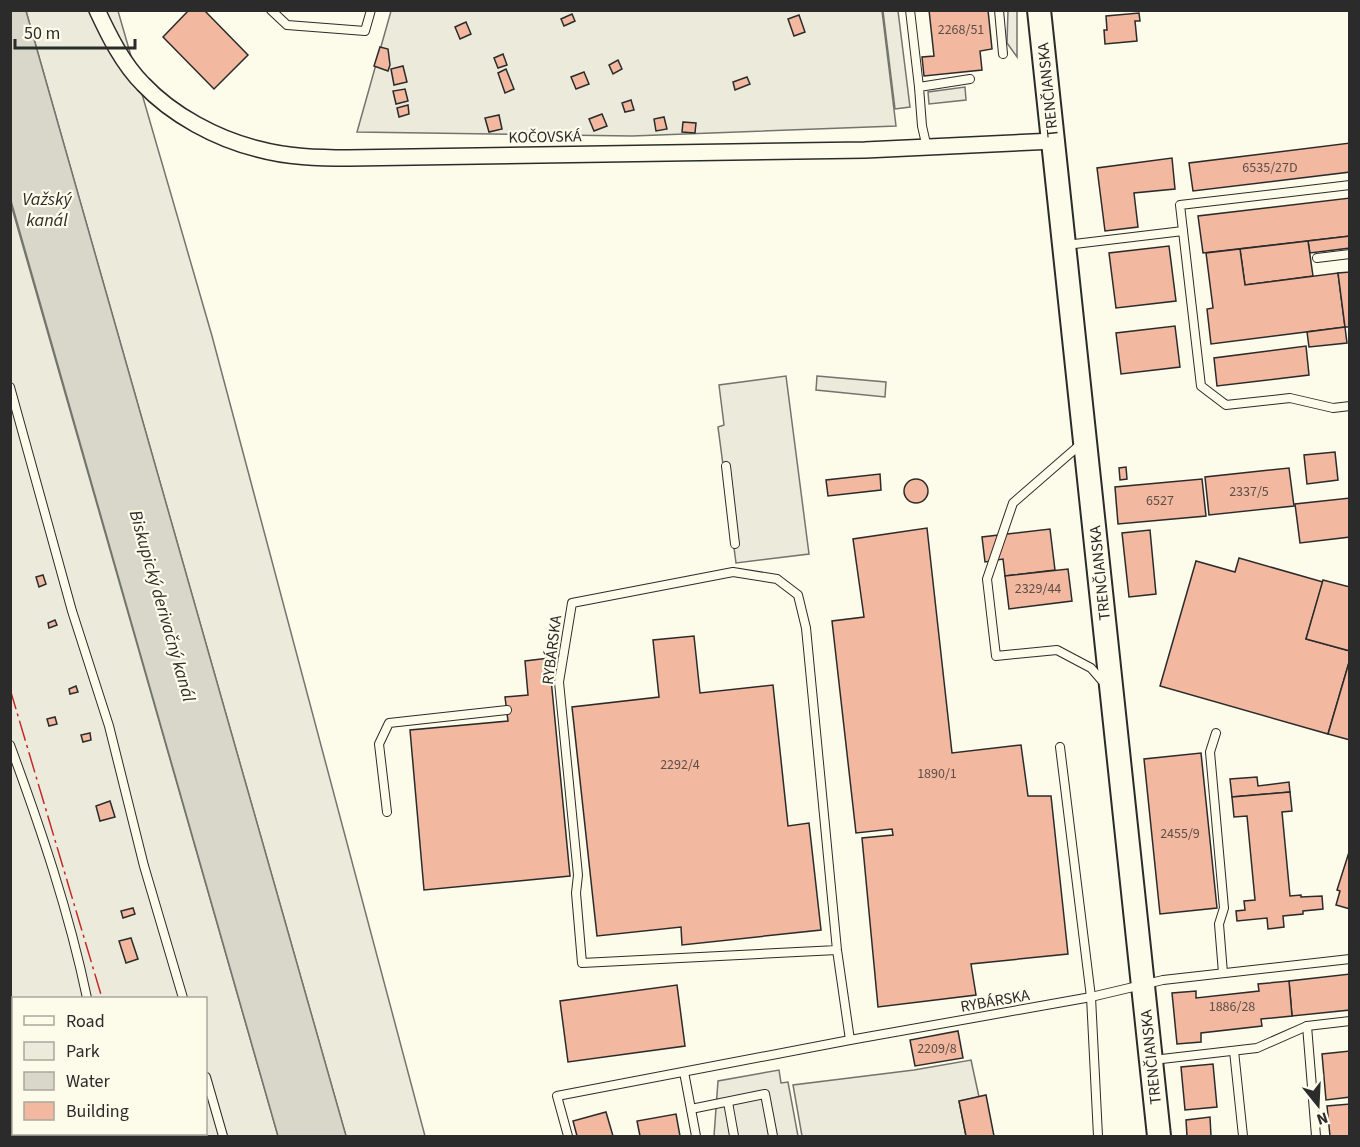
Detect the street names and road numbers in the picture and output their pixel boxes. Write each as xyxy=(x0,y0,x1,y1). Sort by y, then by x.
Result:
street label: TRENČIANSKA xyxy=(1032,41,1064,138)
street label: KOČOVSKÁ xyxy=(508,125,582,149)
street label: TRENČIANSKA xyxy=(1084,524,1116,621)
street label: RYBÁRSKA xyxy=(537,614,567,686)
street label: RYBÁRSKA xyxy=(959,984,1032,1018)
street label: TRENČIANSKA xyxy=(1135,1008,1167,1105)

